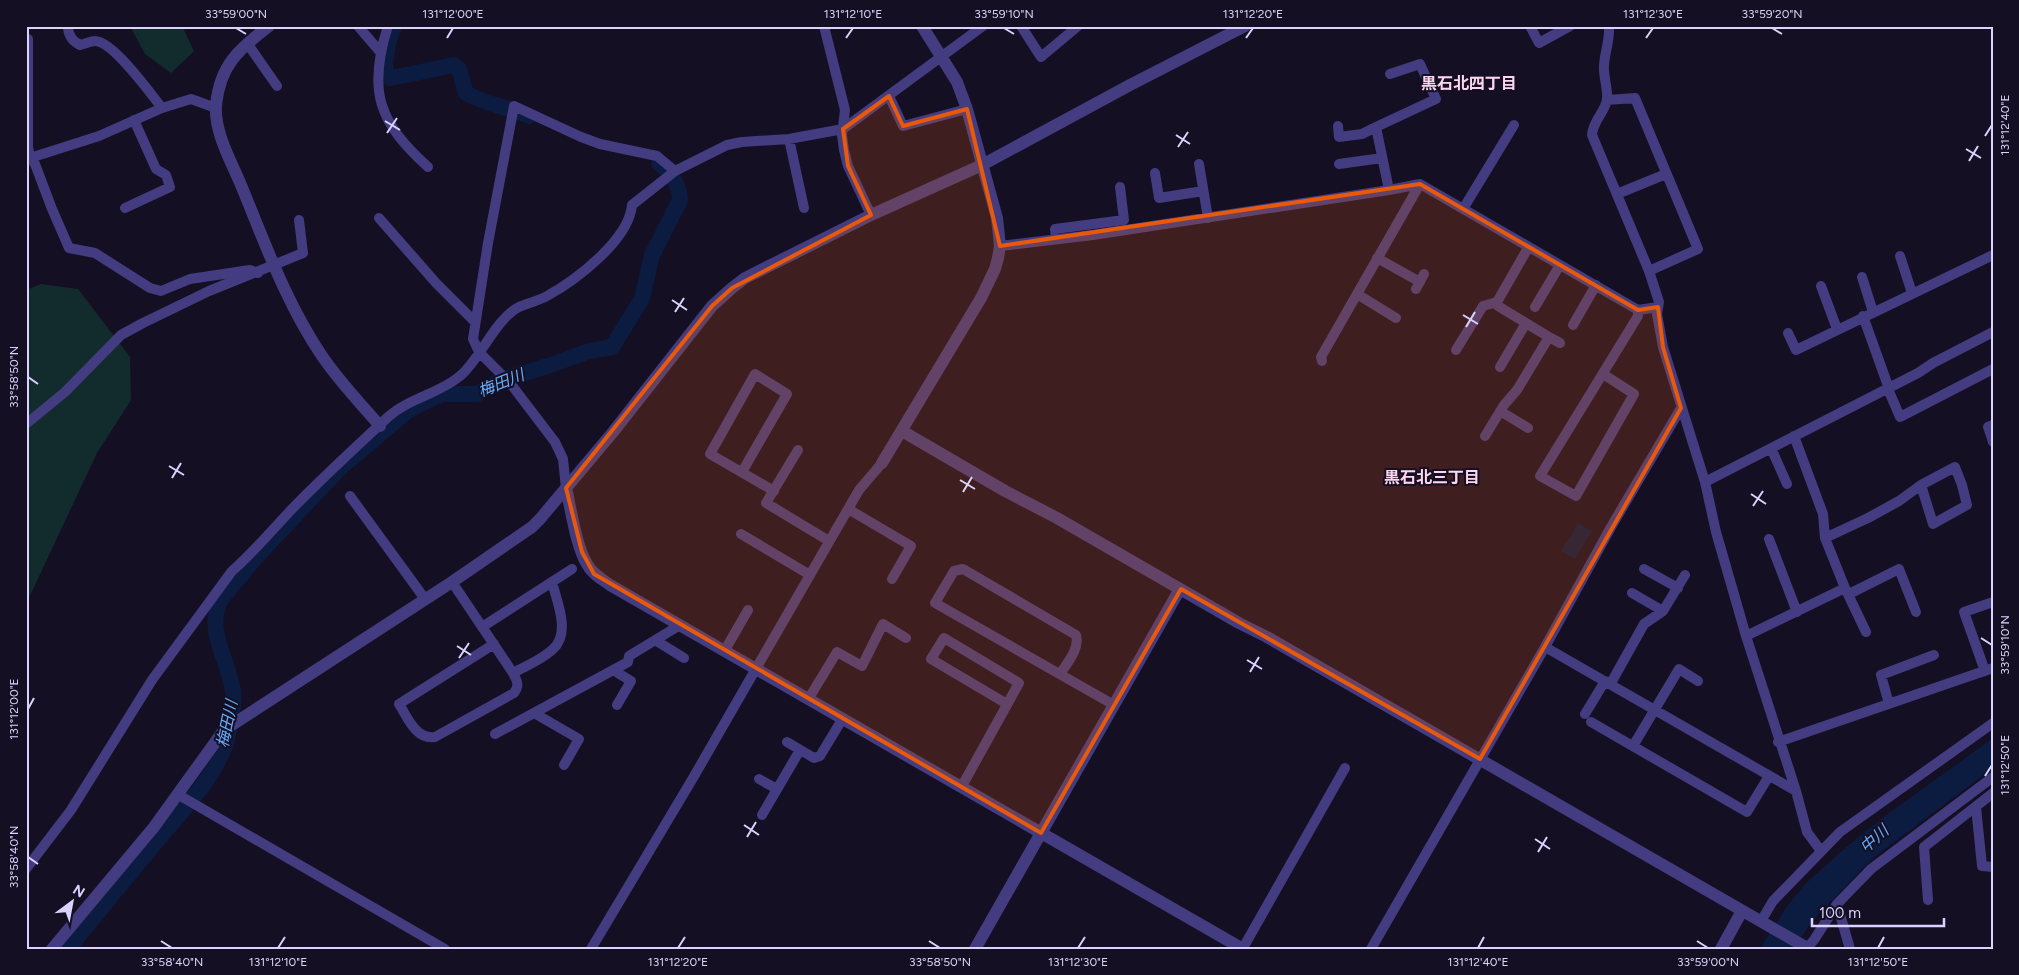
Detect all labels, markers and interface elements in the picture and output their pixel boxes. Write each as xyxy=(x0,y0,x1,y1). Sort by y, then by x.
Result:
text: 33°59'00"N xyxy=(205,7,267,21)
text: 131°12'00"E xyxy=(422,7,484,21)
text: 131°12'10"E xyxy=(824,7,882,21)
text: 33°59'10"N xyxy=(974,7,1034,21)
text: 131°12'20"E xyxy=(1223,7,1283,21)
text: 131°12'30"E xyxy=(1623,7,1683,21)
text: 33°59'20"N xyxy=(1741,7,1803,21)
district label: 黒石北四丁目 xyxy=(1421,74,1517,93)
text: 131°12'40"E xyxy=(1998,94,2012,156)
text: 33°58'50"N xyxy=(7,346,21,408)
water label: 梅田川 xyxy=(475,364,529,401)
district label: 黒石北三丁目 xyxy=(1384,468,1480,487)
text: 33°59'10"N xyxy=(1998,615,2012,675)
text: 131°12'00"E xyxy=(7,678,21,740)
water label: 梅田川 xyxy=(213,697,242,749)
text: 131°12'50"E xyxy=(1998,735,2012,795)
water label: 中川 xyxy=(1856,820,1894,857)
text: 33°58'40"N xyxy=(7,826,21,888)
north arrow xyxy=(48,878,98,928)
text: N xyxy=(70,881,88,901)
scale bar xyxy=(1812,895,1944,927)
text: 100 m xyxy=(1819,904,1861,922)
text: 33°58'40"N xyxy=(141,955,203,969)
text: 131°12'10"E xyxy=(249,955,307,969)
text: 131°12'20"E xyxy=(648,955,708,969)
text: 33°58'50"N xyxy=(909,955,971,969)
text: 131°12'30"E xyxy=(1048,955,1108,969)
text: 131°12'40"E xyxy=(1447,955,1509,969)
text: 33°59'00"N xyxy=(1677,955,1739,969)
text: 131°12'50"E xyxy=(1848,955,1908,969)

